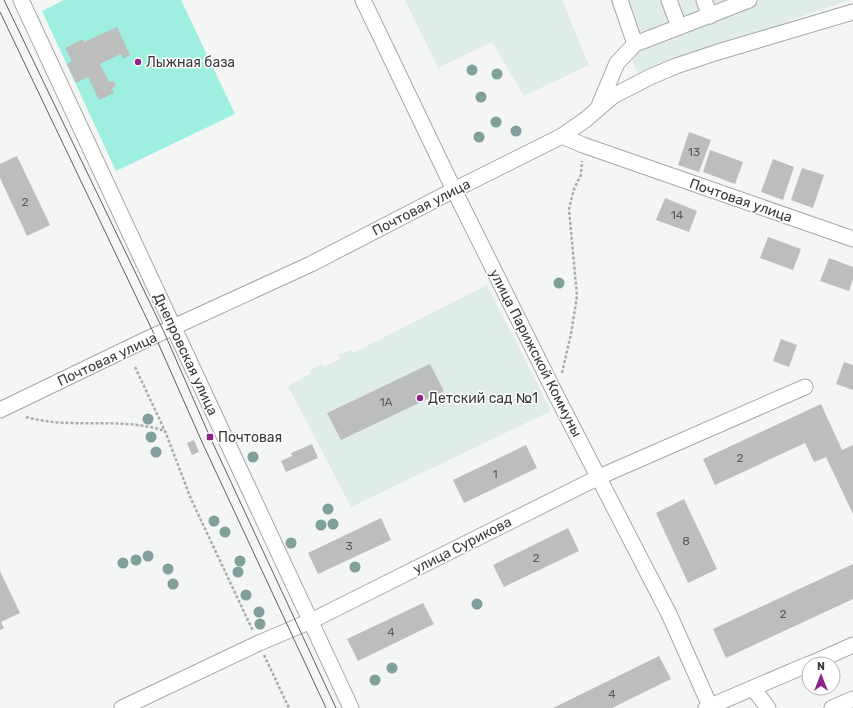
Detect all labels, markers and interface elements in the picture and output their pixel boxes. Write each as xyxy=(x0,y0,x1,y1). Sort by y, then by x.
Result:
place label: Лыжная база xyxy=(146,54,235,71)
marker: Лыжная база xyxy=(133,57,143,67)
house number: 13 xyxy=(688,145,700,159)
street label: Почтовая улица xyxy=(369,175,473,239)
street label: Почтовая улица xyxy=(687,175,795,226)
house number: 2 xyxy=(21,195,29,209)
house number: 14 xyxy=(671,208,684,222)
street label: улица Парижской Коммуны xyxy=(486,266,585,440)
street label: Днепровская улица xyxy=(150,290,221,418)
street label: Почтовая улица xyxy=(55,329,160,390)
place label: Детский сад №1 xyxy=(428,390,538,407)
marker: Детский сад №1 xyxy=(415,393,425,403)
house number: 1А xyxy=(379,395,393,409)
place label: Почтовая xyxy=(218,429,282,446)
marker: Почтовая xyxy=(205,432,215,442)
house number: 2 xyxy=(736,451,744,465)
house number: 1 xyxy=(492,467,498,481)
street label: улица Сурикова xyxy=(410,513,514,578)
house number: 8 xyxy=(682,534,690,548)
house number: 3 xyxy=(345,539,353,553)
house number: 2 xyxy=(532,551,540,565)
house number: 2 xyxy=(779,607,787,621)
house number: 4 xyxy=(387,625,395,639)
north arrow xyxy=(801,656,841,696)
text: N xyxy=(817,660,825,673)
house number: 4 xyxy=(608,687,616,701)

